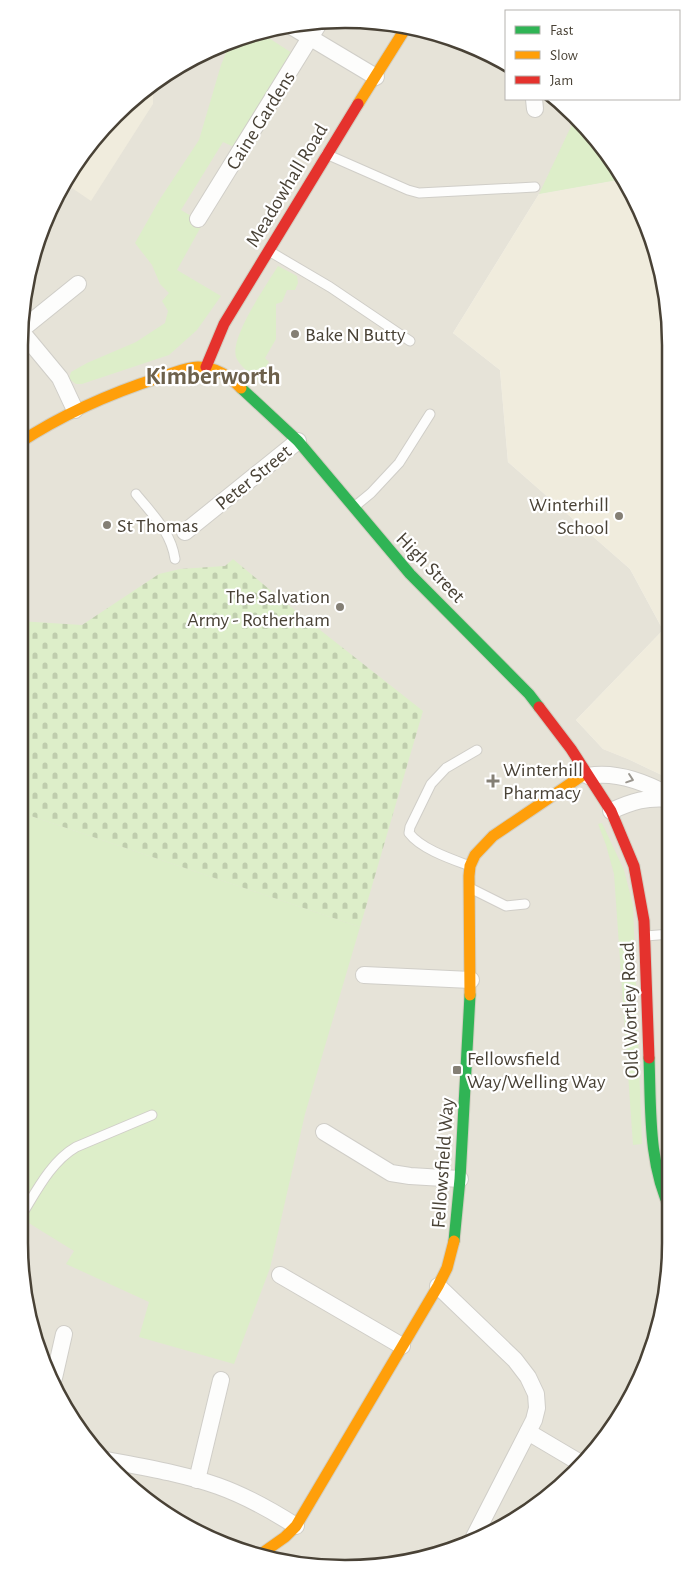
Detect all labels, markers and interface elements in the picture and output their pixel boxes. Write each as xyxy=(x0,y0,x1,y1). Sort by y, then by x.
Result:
legend xyxy=(505,10,680,100)
text: Fast xyxy=(550,23,574,38)
text: Slow xyxy=(550,48,578,63)
street label: Caine Gardens xyxy=(223,68,299,173)
text: Jam xyxy=(550,73,573,88)
street label: Meadowhall Road xyxy=(242,120,331,251)
place label: Bake N Butty xyxy=(305,325,406,345)
marker: Bake N Butty xyxy=(289,328,301,340)
district label: Kimberworth xyxy=(146,364,280,389)
street label: Peter Street xyxy=(212,441,296,514)
place label: Winterhill School xyxy=(529,495,609,538)
marker: Winterhill School xyxy=(613,510,625,522)
place label: St Thomas xyxy=(117,516,198,536)
marker: St Thomas xyxy=(101,519,113,531)
street label: High Street xyxy=(392,529,469,607)
place label: The Salvation Army - Rotherham xyxy=(187,587,330,630)
marker: The Salvation Army - Rotherham xyxy=(334,601,346,613)
place label: Winterhill Pharmacy xyxy=(503,760,583,803)
one-way arrow xyxy=(626,773,634,783)
marker: Winterhill Pharmacy xyxy=(487,775,499,787)
street label: Old Wortley Road xyxy=(618,941,642,1079)
place label: Fellowsfield Way/Welling Way xyxy=(467,1049,606,1092)
marker: Fellowsfield Way/Welling Way xyxy=(451,1064,463,1076)
street label: Fellowsfield Way xyxy=(428,1097,458,1229)

